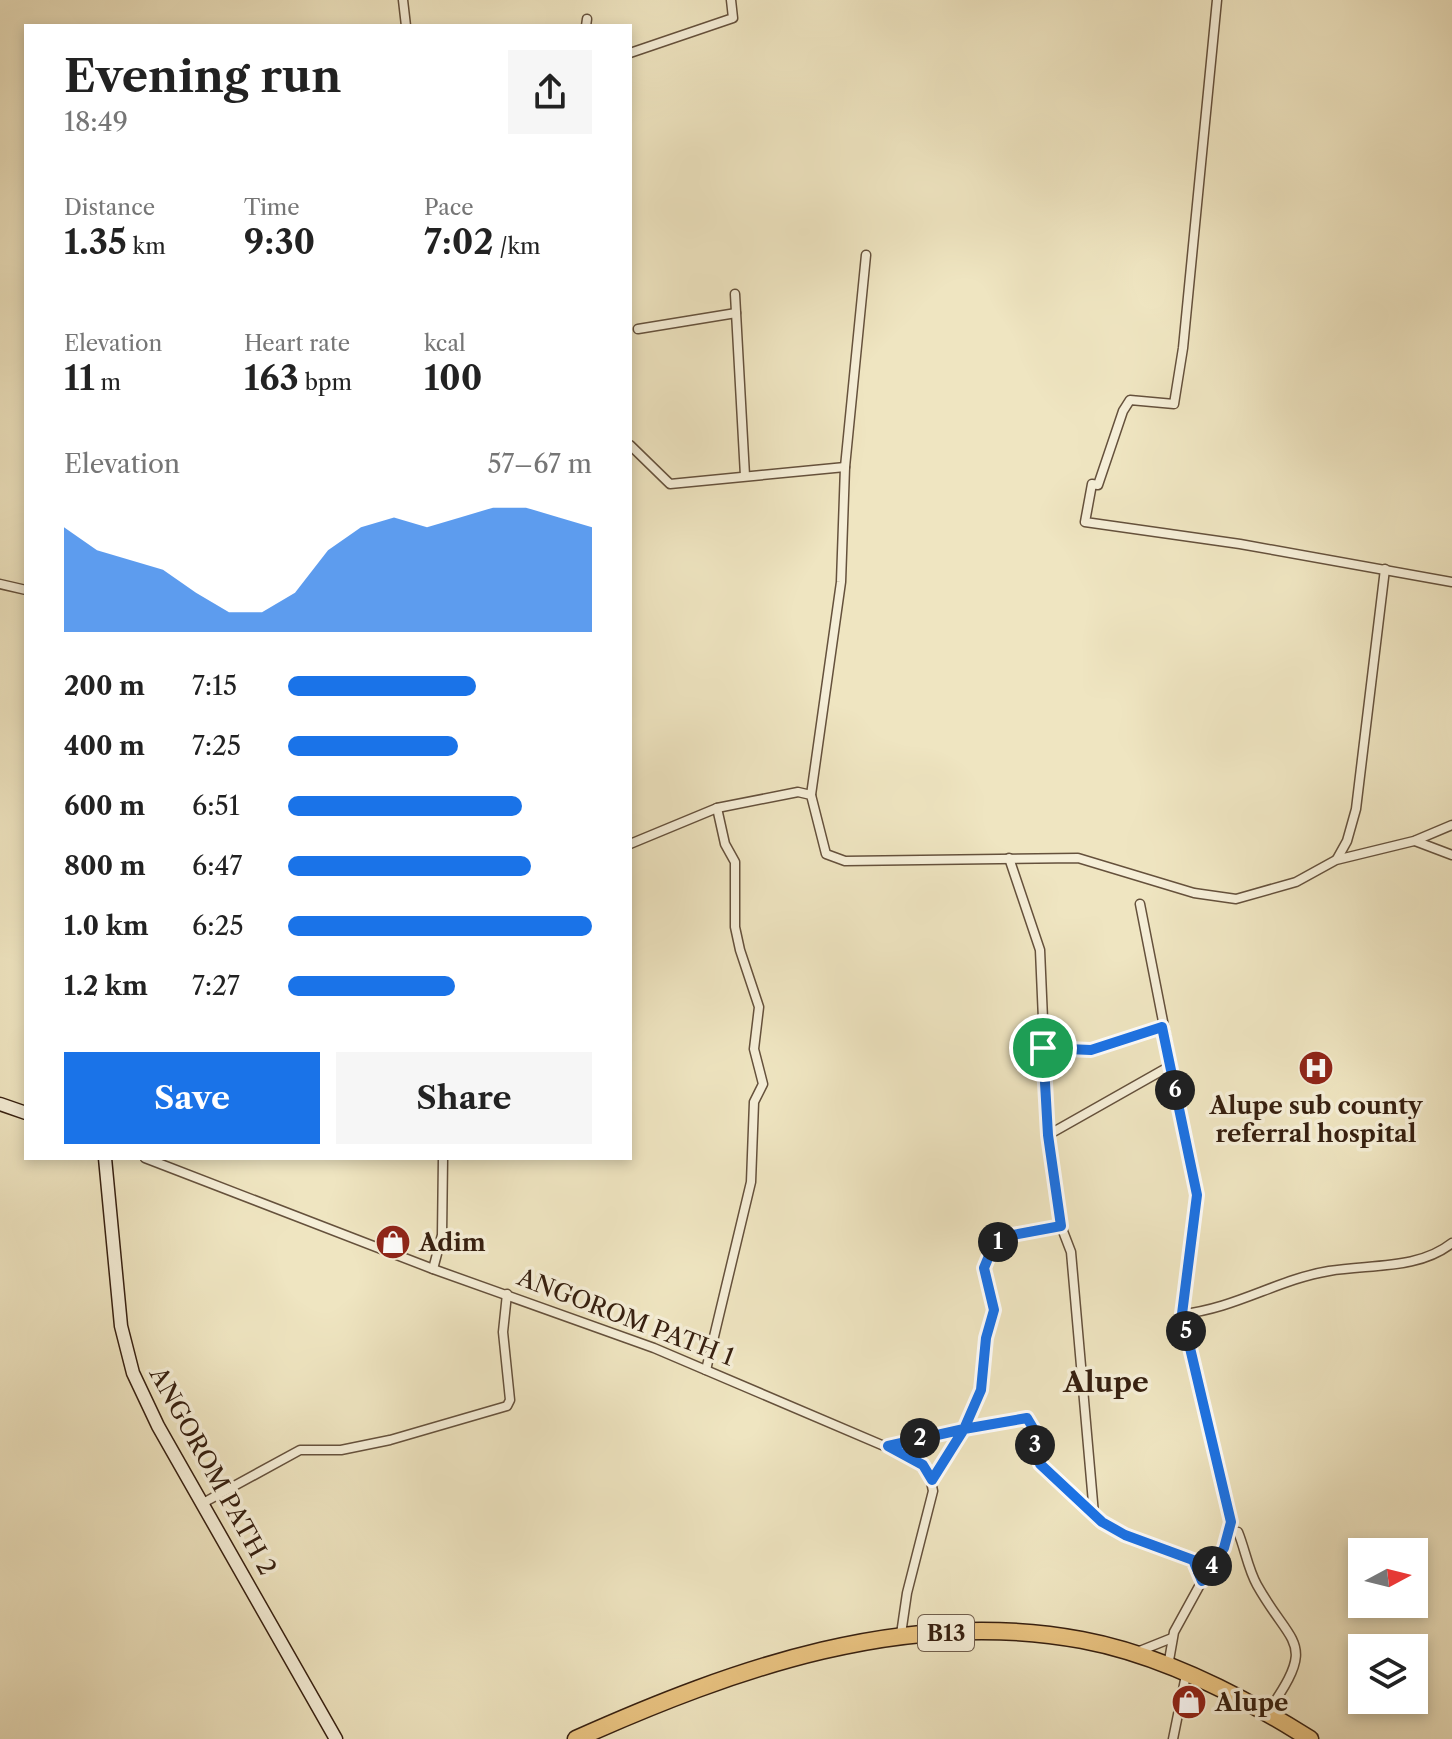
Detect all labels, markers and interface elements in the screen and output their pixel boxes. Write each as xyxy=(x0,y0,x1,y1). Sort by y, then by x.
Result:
text: Evening run xyxy=(64,49,341,103)
button: share xyxy=(508,50,592,134)
text: 18:49 xyxy=(64,106,128,138)
text: Distance xyxy=(64,194,155,221)
text: Time xyxy=(244,194,300,221)
text: Pace xyxy=(424,194,474,221)
text: 1.35 xyxy=(64,221,127,263)
text: 9:30 xyxy=(244,221,315,263)
text: 7:02 xyxy=(424,221,494,263)
text: km xyxy=(127,233,166,260)
text: /km xyxy=(494,233,541,260)
text: Elevation xyxy=(64,330,162,357)
text: Heart rate xyxy=(244,330,350,357)
text: kcal xyxy=(424,330,466,357)
text: 11 xyxy=(64,357,95,399)
text: 163 xyxy=(244,357,299,399)
text: 100 xyxy=(424,357,482,399)
text: m xyxy=(95,369,121,396)
text: bpm xyxy=(299,369,352,396)
text: Elevation xyxy=(64,448,180,480)
text: 57–67 m xyxy=(488,448,592,480)
text: 200 m xyxy=(64,670,145,702)
text: 7:15 xyxy=(192,670,237,702)
text: 400 m xyxy=(64,730,145,762)
text: 7:25 xyxy=(192,730,241,762)
text: 600 m xyxy=(64,790,145,822)
text: 6:51 xyxy=(192,790,240,822)
text: 800 m xyxy=(64,850,146,882)
text: 6:47 xyxy=(192,850,242,882)
text: 1.0 km xyxy=(64,910,149,942)
text: 6:25 xyxy=(192,910,244,942)
text: 1.2 km xyxy=(64,970,148,1002)
text: 7:27 xyxy=(192,970,240,1002)
pin xyxy=(1009,1014,1077,1082)
icon: arrive xyxy=(1021,1026,1065,1070)
hospital icon: Alupe sub county referral hospital xyxy=(1297,1049,1335,1087)
button: Save xyxy=(64,1052,320,1144)
button: Share xyxy=(336,1052,592,1144)
pin: 6 xyxy=(1155,1070,1195,1110)
text: 6 xyxy=(1168,1076,1182,1103)
place label: Alupe sub county referral hospital xyxy=(1208,1091,1424,1148)
pin: 1 xyxy=(978,1222,1018,1262)
shop icon: Adim xyxy=(374,1223,412,1261)
place label: Adim xyxy=(418,1228,486,1257)
text: 1 xyxy=(993,1228,1003,1255)
street label: ANGOROM PATH 1 xyxy=(513,1262,738,1372)
pin: 5 xyxy=(1166,1311,1206,1351)
text: 5 xyxy=(1180,1317,1192,1344)
street label: ANGOROM PATH 2 xyxy=(143,1361,282,1580)
district label: Alupe xyxy=(1062,1365,1149,1399)
pin: 2 xyxy=(900,1418,940,1458)
text: 2 xyxy=(914,1424,927,1451)
pin: 3 xyxy=(1015,1425,1055,1465)
text: 3 xyxy=(1029,1431,1041,1458)
north arrow xyxy=(1348,1538,1428,1618)
map controls xyxy=(1348,1538,1428,1714)
pin: 4 xyxy=(1192,1546,1232,1586)
text: 4 xyxy=(1205,1552,1219,1579)
road number: B13 xyxy=(918,1615,974,1651)
button: layers xyxy=(1348,1634,1428,1714)
shop icon: Alupe xyxy=(1170,1683,1208,1721)
place label: Alupe xyxy=(1214,1688,1288,1717)

